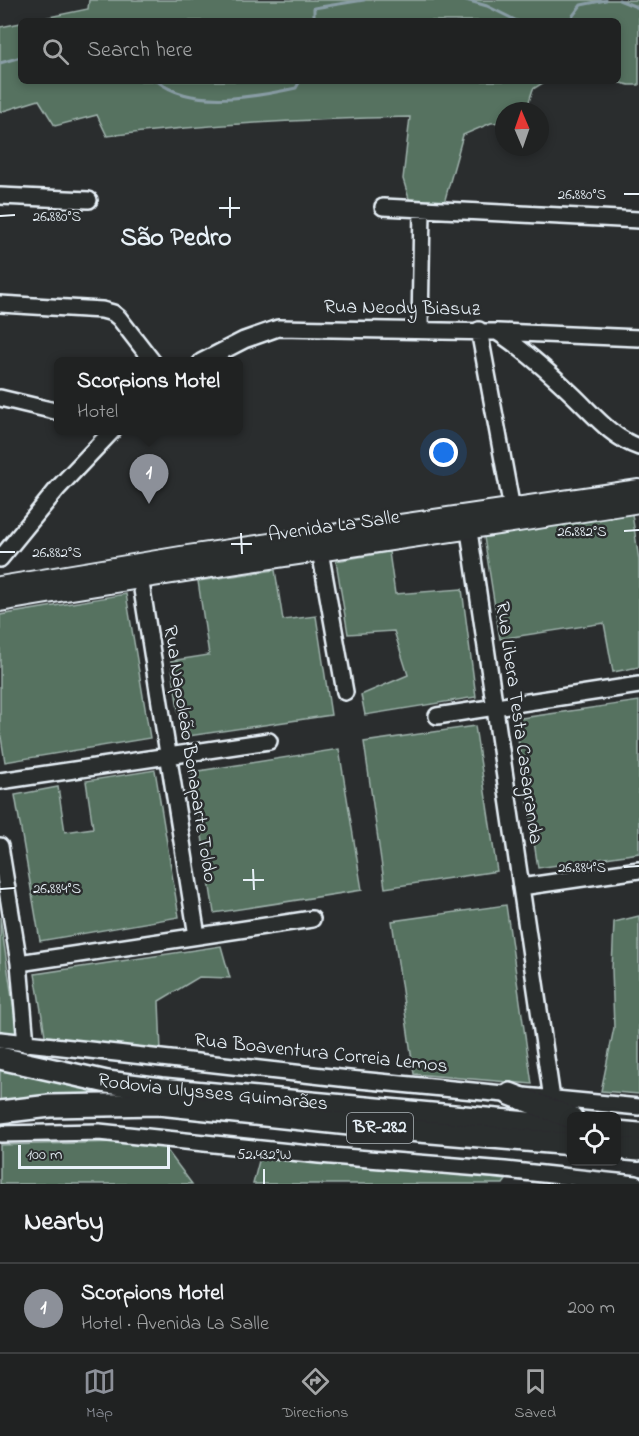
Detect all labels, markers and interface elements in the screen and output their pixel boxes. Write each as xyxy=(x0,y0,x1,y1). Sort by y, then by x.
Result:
search box xyxy=(18,18,621,84)
icon: search xyxy=(39,35,72,68)
text: Search here xyxy=(87,35,192,67)
north arrow xyxy=(495,102,549,156)
text: 26.880°S xyxy=(558,184,607,206)
text: 26.880°S xyxy=(33,206,82,228)
district label: São Pedro xyxy=(120,220,232,258)
street label: Rua Neody Biasuz xyxy=(324,293,481,325)
popup xyxy=(54,357,243,435)
text: Scorpions Motel xyxy=(77,366,220,398)
text: Hotel xyxy=(77,398,118,427)
your location xyxy=(429,438,458,467)
pin: 1 xyxy=(130,454,168,504)
street label: Avenida La Salle xyxy=(266,503,402,551)
text: 26.882°S xyxy=(557,521,607,543)
text: 26.882°S xyxy=(32,542,82,564)
street label: Rua Libera Testa Casagranda xyxy=(486,600,549,846)
street label: Rua Napoleão Bonaparte Toldo xyxy=(154,624,224,884)
text: 26.884°S xyxy=(558,857,606,879)
text: 26.884°S xyxy=(33,878,81,900)
street label: Rua Boaventura Correia Lemos xyxy=(193,1026,449,1082)
street label: Rodovia Ulysses Guimarães xyxy=(95,1066,329,1119)
map controls xyxy=(567,1112,621,1166)
button: locate xyxy=(567,1112,621,1166)
road number: BR-282 xyxy=(347,1113,413,1143)
scale bar xyxy=(18,1142,170,1170)
text: 100 m xyxy=(27,1143,62,1167)
text: 52.432°W xyxy=(237,1144,291,1166)
text: Nearby xyxy=(24,1204,103,1242)
text: Scorpions Motel xyxy=(81,1278,224,1310)
text: 1 xyxy=(40,1294,47,1323)
text: 200 m xyxy=(567,1294,615,1323)
text: Hotel · Avenida La Salle xyxy=(81,1310,269,1339)
tab: Map xyxy=(83,1365,116,1425)
tab: Directions xyxy=(282,1365,348,1425)
tab: Saved xyxy=(514,1365,556,1425)

